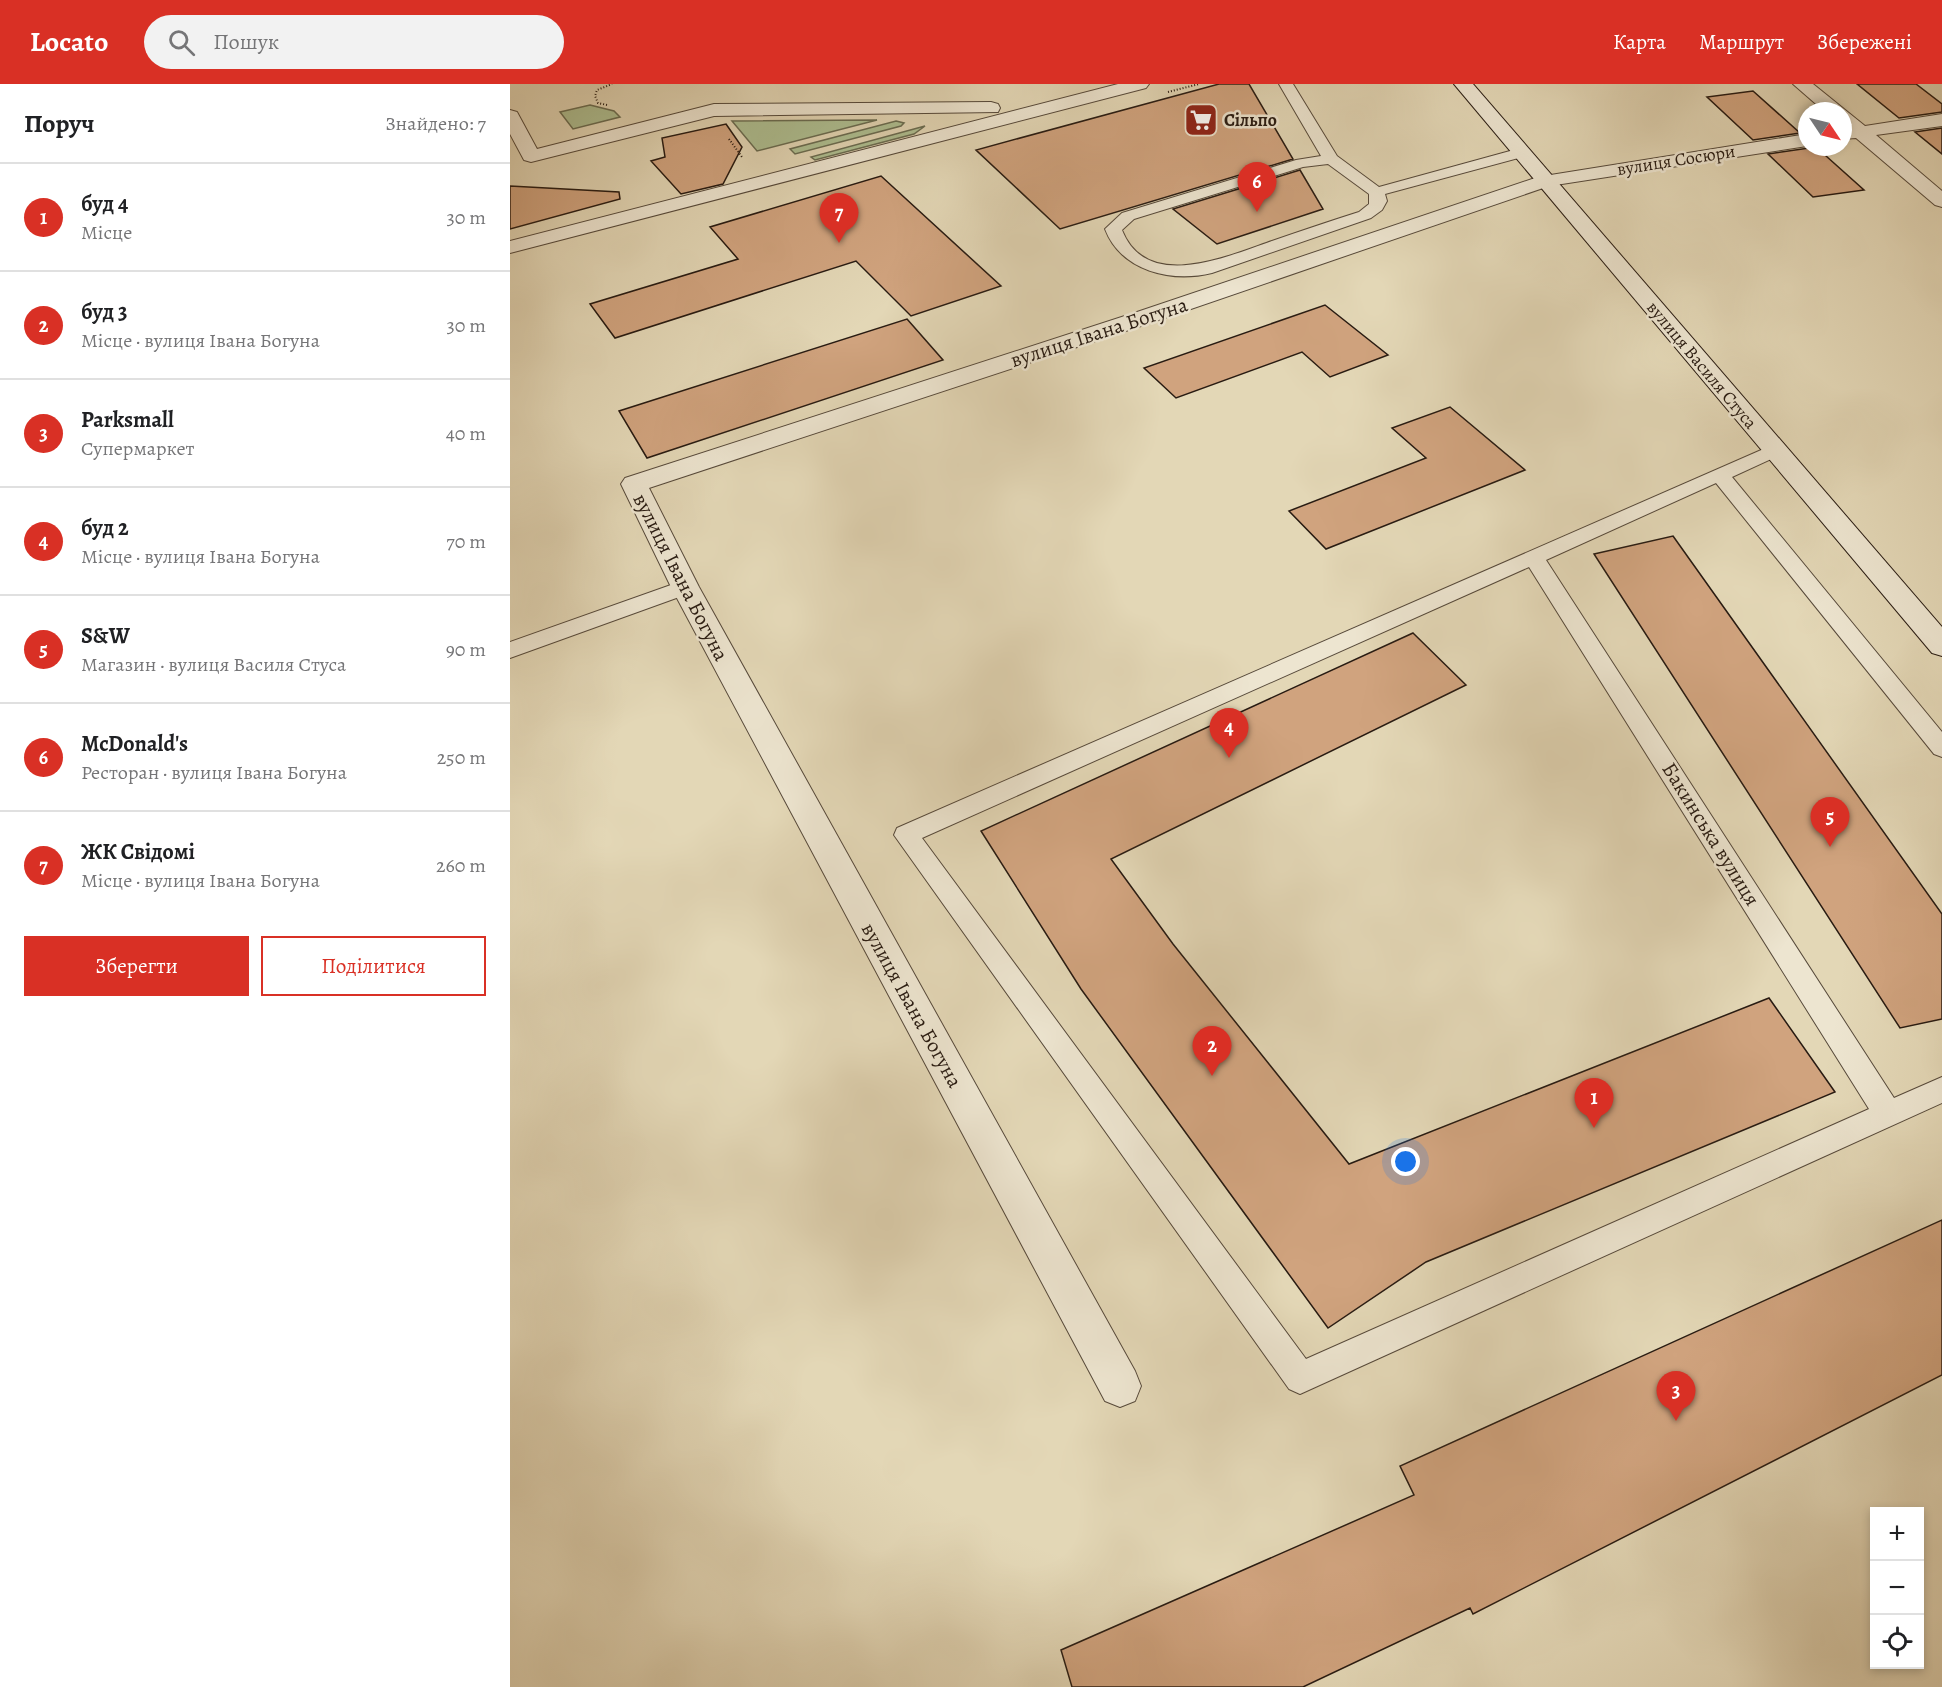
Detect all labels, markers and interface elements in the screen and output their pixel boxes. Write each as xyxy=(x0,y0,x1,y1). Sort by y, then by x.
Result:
search box xyxy=(144,15,564,69)
text: Locato xyxy=(30,23,108,61)
icon: search xyxy=(165,26,198,59)
text: Пошук xyxy=(213,27,279,57)
text: Карта xyxy=(1613,28,1666,56)
text: Маршрут xyxy=(1699,28,1784,56)
text: Збережені xyxy=(1817,28,1912,56)
supermarket icon: Сільпо xyxy=(1183,102,1219,138)
north arrow xyxy=(1798,102,1852,156)
text: Поруч xyxy=(24,106,95,141)
place label: Сільпо xyxy=(1224,108,1277,132)
text: Знайдено: 7 xyxy=(385,110,486,137)
street label: вулиця Сосюри xyxy=(1615,139,1737,181)
pin: 6 xyxy=(1238,162,1276,212)
text: буд 4 xyxy=(81,189,128,219)
pin: 7 xyxy=(820,194,858,243)
text: 1 xyxy=(40,204,47,231)
text: 30 m xyxy=(446,204,486,231)
text: Місце xyxy=(81,219,132,246)
street label: вулиця Івана Богуна xyxy=(1007,290,1191,374)
street label: вулиця Василя Стуса xyxy=(1641,296,1763,435)
text: буд 3 xyxy=(81,297,127,327)
text: 2 xyxy=(39,312,48,339)
text: 30 m xyxy=(446,312,486,339)
text: Місце · вулиця Івана Богуна xyxy=(81,327,320,354)
text: Parksmall xyxy=(81,405,174,435)
text: 3 xyxy=(39,420,48,447)
text: 40 m xyxy=(446,420,486,447)
text: Супермаркет xyxy=(81,435,195,462)
street label: вулиця Івана Богуна xyxy=(627,488,736,666)
text: буд 2 xyxy=(81,513,129,543)
text: 4 xyxy=(39,528,48,555)
text: 70 m xyxy=(446,528,486,555)
text: Місце · вулиця Івана Богуна xyxy=(81,543,320,570)
text: S&W xyxy=(81,621,130,651)
text: 5 xyxy=(39,636,48,663)
text: 90 m xyxy=(446,636,486,663)
text: Магазин · вулиця Василя Стуса xyxy=(81,651,346,678)
pin: 4 xyxy=(1210,708,1248,758)
text: McDonald's xyxy=(81,729,188,759)
text: 6 xyxy=(39,744,48,771)
text: 250 m xyxy=(437,744,486,771)
street label: Бакинська вулиця xyxy=(1656,757,1766,911)
text: Ресторан · вулиця Івана Богуна xyxy=(81,759,347,786)
pin: 5 xyxy=(1810,798,1850,847)
text: ЖК Свідомі xyxy=(81,837,195,867)
text: 7 xyxy=(39,852,48,879)
text: 260 m xyxy=(436,852,486,879)
text: Місце · вулиця Івана Богуна xyxy=(81,867,320,894)
street label: вулиця Івана Богуна xyxy=(855,917,969,1093)
button: Зберегти xyxy=(24,936,249,996)
button: Поділитися xyxy=(261,936,486,996)
pin: 2 xyxy=(1192,1026,1232,1076)
pin: 1 xyxy=(1574,1078,1614,1128)
your location xyxy=(1391,1147,1420,1176)
pin: 3 xyxy=(1656,1372,1696,1421)
map controls xyxy=(1870,1507,1924,1669)
button: + xyxy=(1870,1507,1924,1561)
button: − xyxy=(1870,1561,1924,1615)
button: locate xyxy=(1870,1615,1924,1669)

